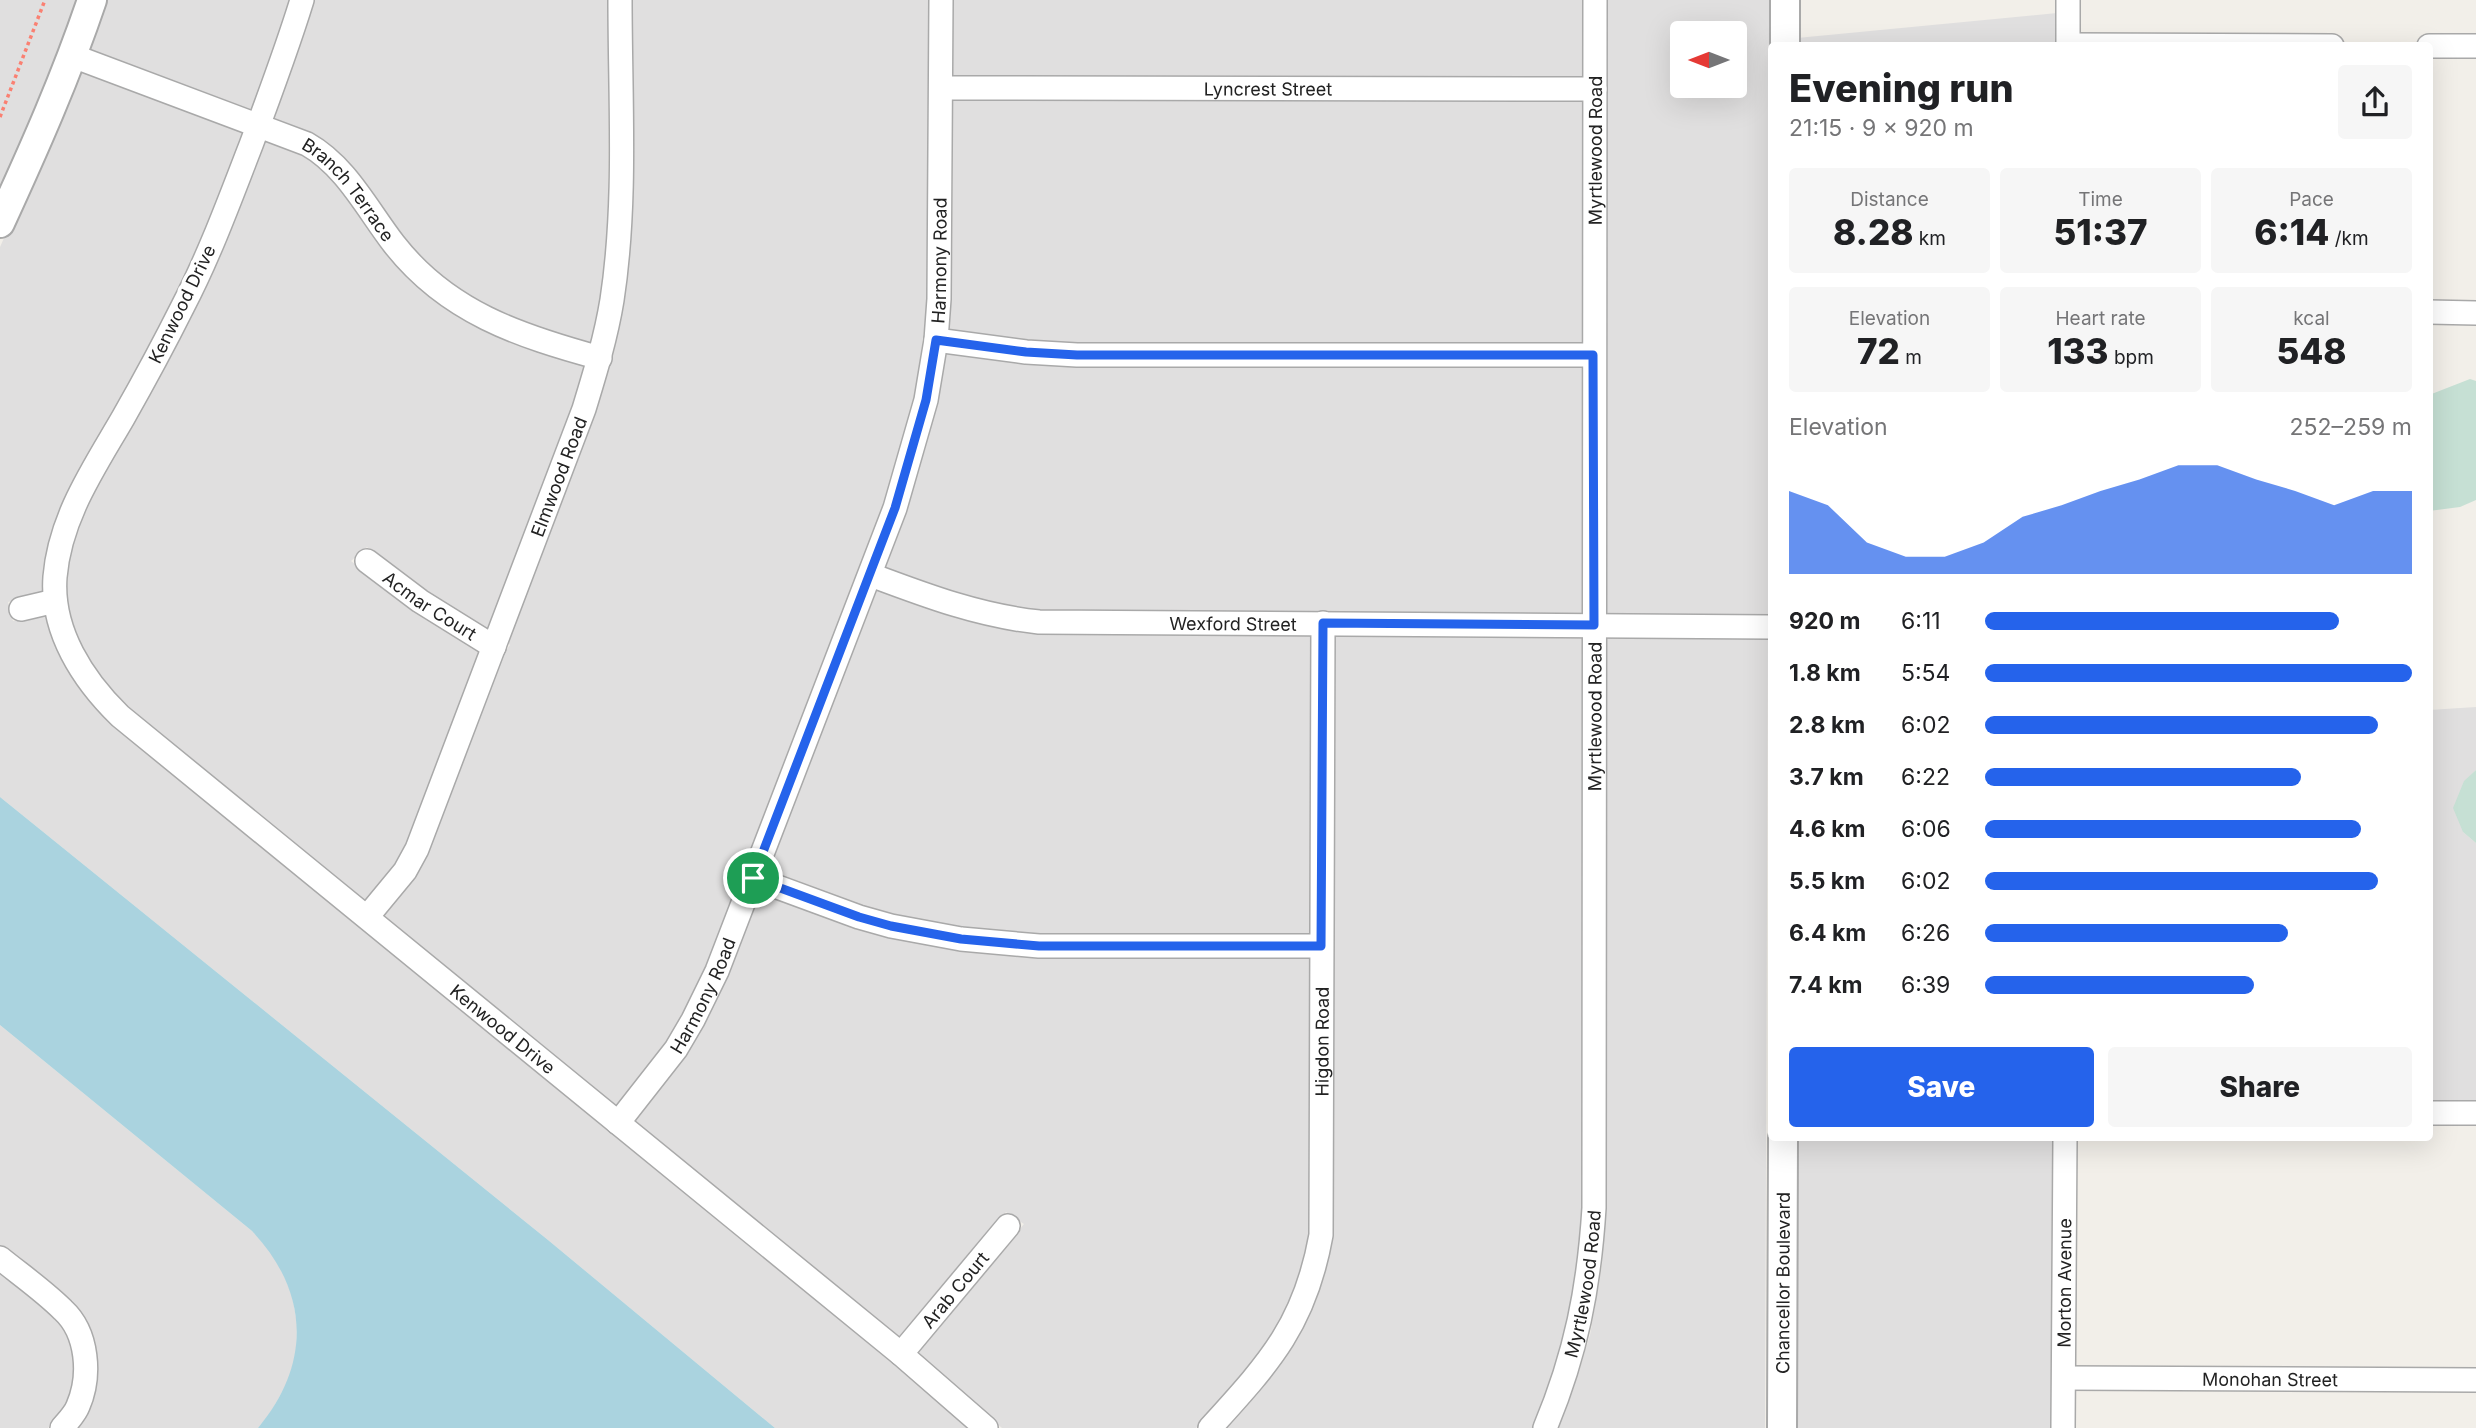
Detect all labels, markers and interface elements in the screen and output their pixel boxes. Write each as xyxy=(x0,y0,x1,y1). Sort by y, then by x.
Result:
north arrow xyxy=(1670,21,1746,98)
map controls xyxy=(1670,21,1747,98)
text: Evening run xyxy=(1789,65,2014,111)
button: share xyxy=(2338,65,2412,139)
street label: Myrtlewood Road xyxy=(1584,76,1605,225)
street label: Lyncrest Street xyxy=(1204,78,1332,99)
text: 21:15 · 9 × 920 m xyxy=(1789,114,1974,142)
street label: Branch Terrace xyxy=(299,133,399,245)
text: Distance xyxy=(1850,188,1929,211)
text: Time xyxy=(2078,188,2123,211)
text: Pace xyxy=(2289,188,2334,211)
street label: Harmony Road xyxy=(927,197,950,324)
text: 8.28 xyxy=(1833,211,1914,253)
text: 51:37 xyxy=(2053,211,2148,253)
text: 6:14 xyxy=(2254,211,2329,253)
text: km xyxy=(1914,227,1946,250)
text: /km xyxy=(2329,227,2369,250)
street label: Kenwood Drive xyxy=(144,241,220,367)
text: Elevation xyxy=(1849,307,1930,330)
text: Heart rate xyxy=(2056,307,2146,330)
text: kcal xyxy=(2293,307,2330,330)
text: 72 xyxy=(1857,330,1900,372)
text: 133 xyxy=(2047,330,2109,372)
text: 548 xyxy=(2276,330,2347,372)
text: m xyxy=(1900,346,1922,369)
text: bpm xyxy=(2109,346,2154,369)
text: Elevation xyxy=(1789,413,1888,441)
text: 252–259 m xyxy=(2290,413,2412,441)
street label: Elmwood Road xyxy=(526,414,591,540)
street label: Acmar Court xyxy=(379,566,481,644)
text: 920 m xyxy=(1789,607,1860,635)
text: 6:11 xyxy=(1901,607,1941,635)
street label: Wexford Street xyxy=(1169,612,1297,634)
street label: Myrtlewood Road xyxy=(1584,642,1605,791)
text: 1.8 km xyxy=(1789,659,1861,687)
text: 5:54 xyxy=(1901,659,1950,687)
text: 2.8 km xyxy=(1789,711,1865,739)
text: 6:02 xyxy=(1901,711,1950,739)
text: 3.7 km xyxy=(1789,763,1864,791)
text: 6:22 xyxy=(1901,763,1950,791)
text: 4.6 km xyxy=(1789,815,1866,843)
text: 6:06 xyxy=(1901,815,1951,843)
pin xyxy=(723,848,783,908)
icon: arrive xyxy=(734,859,772,897)
text: 5.5 km xyxy=(1789,867,1865,895)
text: 6:02 xyxy=(1901,867,1950,895)
text: 6.4 km xyxy=(1789,919,1866,947)
text: 6:26 xyxy=(1901,919,1950,947)
street label: Harmony Road xyxy=(665,935,739,1057)
text: 7.4 km xyxy=(1789,971,1863,999)
text: 6:39 xyxy=(1901,971,1950,999)
street label: Kenwood Drive xyxy=(446,980,560,1078)
street label: Higdon Road xyxy=(1311,987,1332,1097)
button: Save xyxy=(1789,1047,2094,1127)
button: Share xyxy=(2108,1047,2412,1127)
street label: Chancellor Boulevard xyxy=(1772,1192,1793,1374)
street label: Myrtlewood Road xyxy=(1560,1209,1604,1360)
street label: Morton Avenue xyxy=(2053,1218,2075,1348)
street label: Arab Court xyxy=(917,1247,993,1332)
street label: Monohan Street xyxy=(2202,1368,2338,1390)

